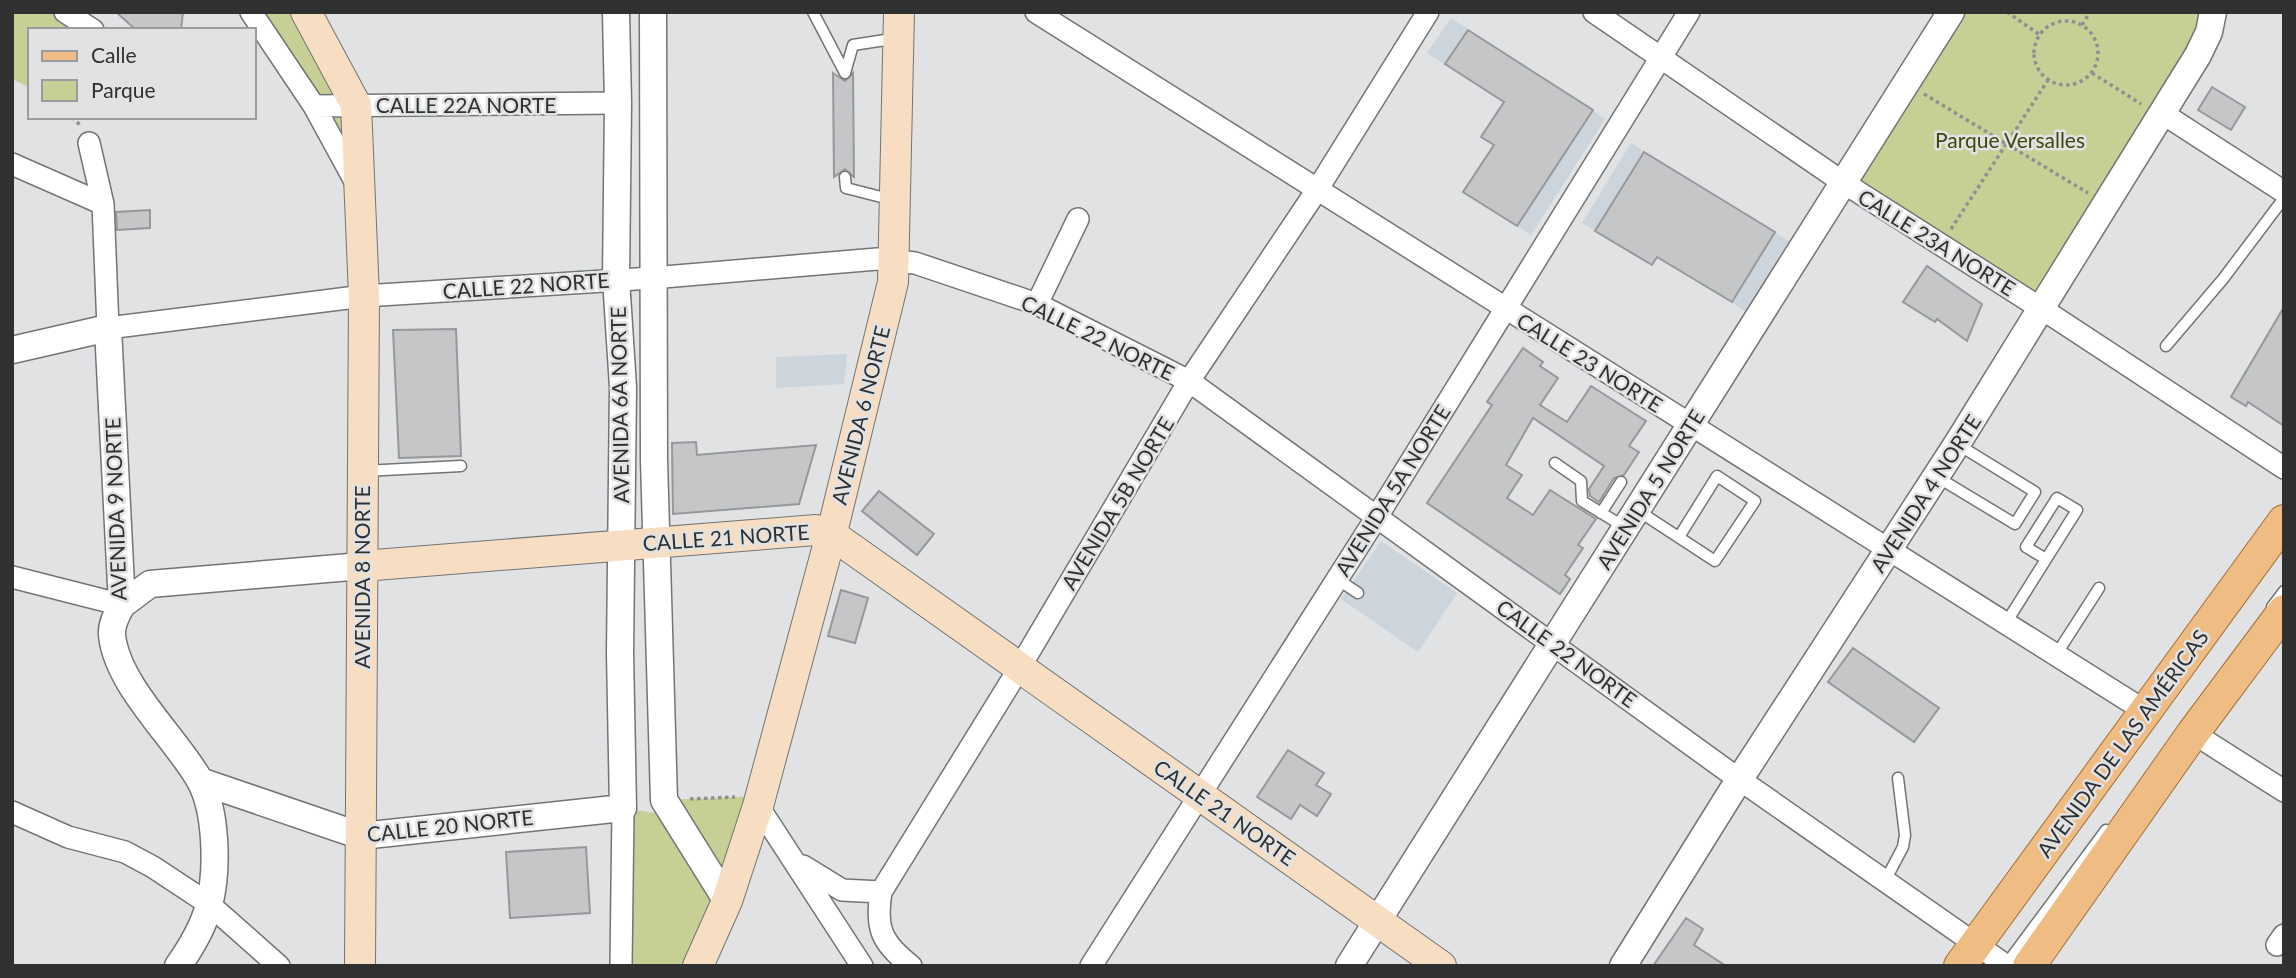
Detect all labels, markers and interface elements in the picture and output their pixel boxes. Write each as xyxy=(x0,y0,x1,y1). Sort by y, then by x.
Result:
legend xyxy=(28,28,256,119)
text: Calle xyxy=(91,42,136,67)
text: Parque xyxy=(91,77,156,102)
street label: CALLE 22A NORTE xyxy=(376,92,556,117)
park label: Parque Versalles xyxy=(1935,127,2085,152)
street label: CALLE 23A NORTE xyxy=(1854,184,2020,300)
street label: CALLE 22 NORTE xyxy=(442,267,610,303)
street label: CALLE 22 NORTE xyxy=(1017,289,1179,385)
street label: AVENIDA 6A NORTE xyxy=(605,306,633,504)
street label: CALLE 23 NORTE xyxy=(1513,307,1667,417)
street label: AVENIDA 6 NORTE xyxy=(826,323,894,507)
street label: AVENIDA 5A NORTE xyxy=(1329,400,1455,580)
street label: AVENIDA 5 NORTE xyxy=(1591,405,1709,573)
street label: AVENIDA 4 NORTE xyxy=(1865,409,1985,577)
street label: AVENIDA 5B NORTE xyxy=(1056,412,1178,594)
street label: AVENIDA 9 NORTE xyxy=(99,417,131,601)
street label: AVENIDA 8 NORTE xyxy=(349,485,374,669)
street label: CALLE 21 NORTE xyxy=(642,519,810,555)
street label: CALLE 22 NORTE xyxy=(1492,594,1642,712)
street label: AVENIDA DE LAS AMÉRICAS xyxy=(2031,624,2213,862)
street label: CALLE 21 NORTE xyxy=(1149,754,1301,870)
street label: CALLE 20 NORTE xyxy=(366,804,534,846)

